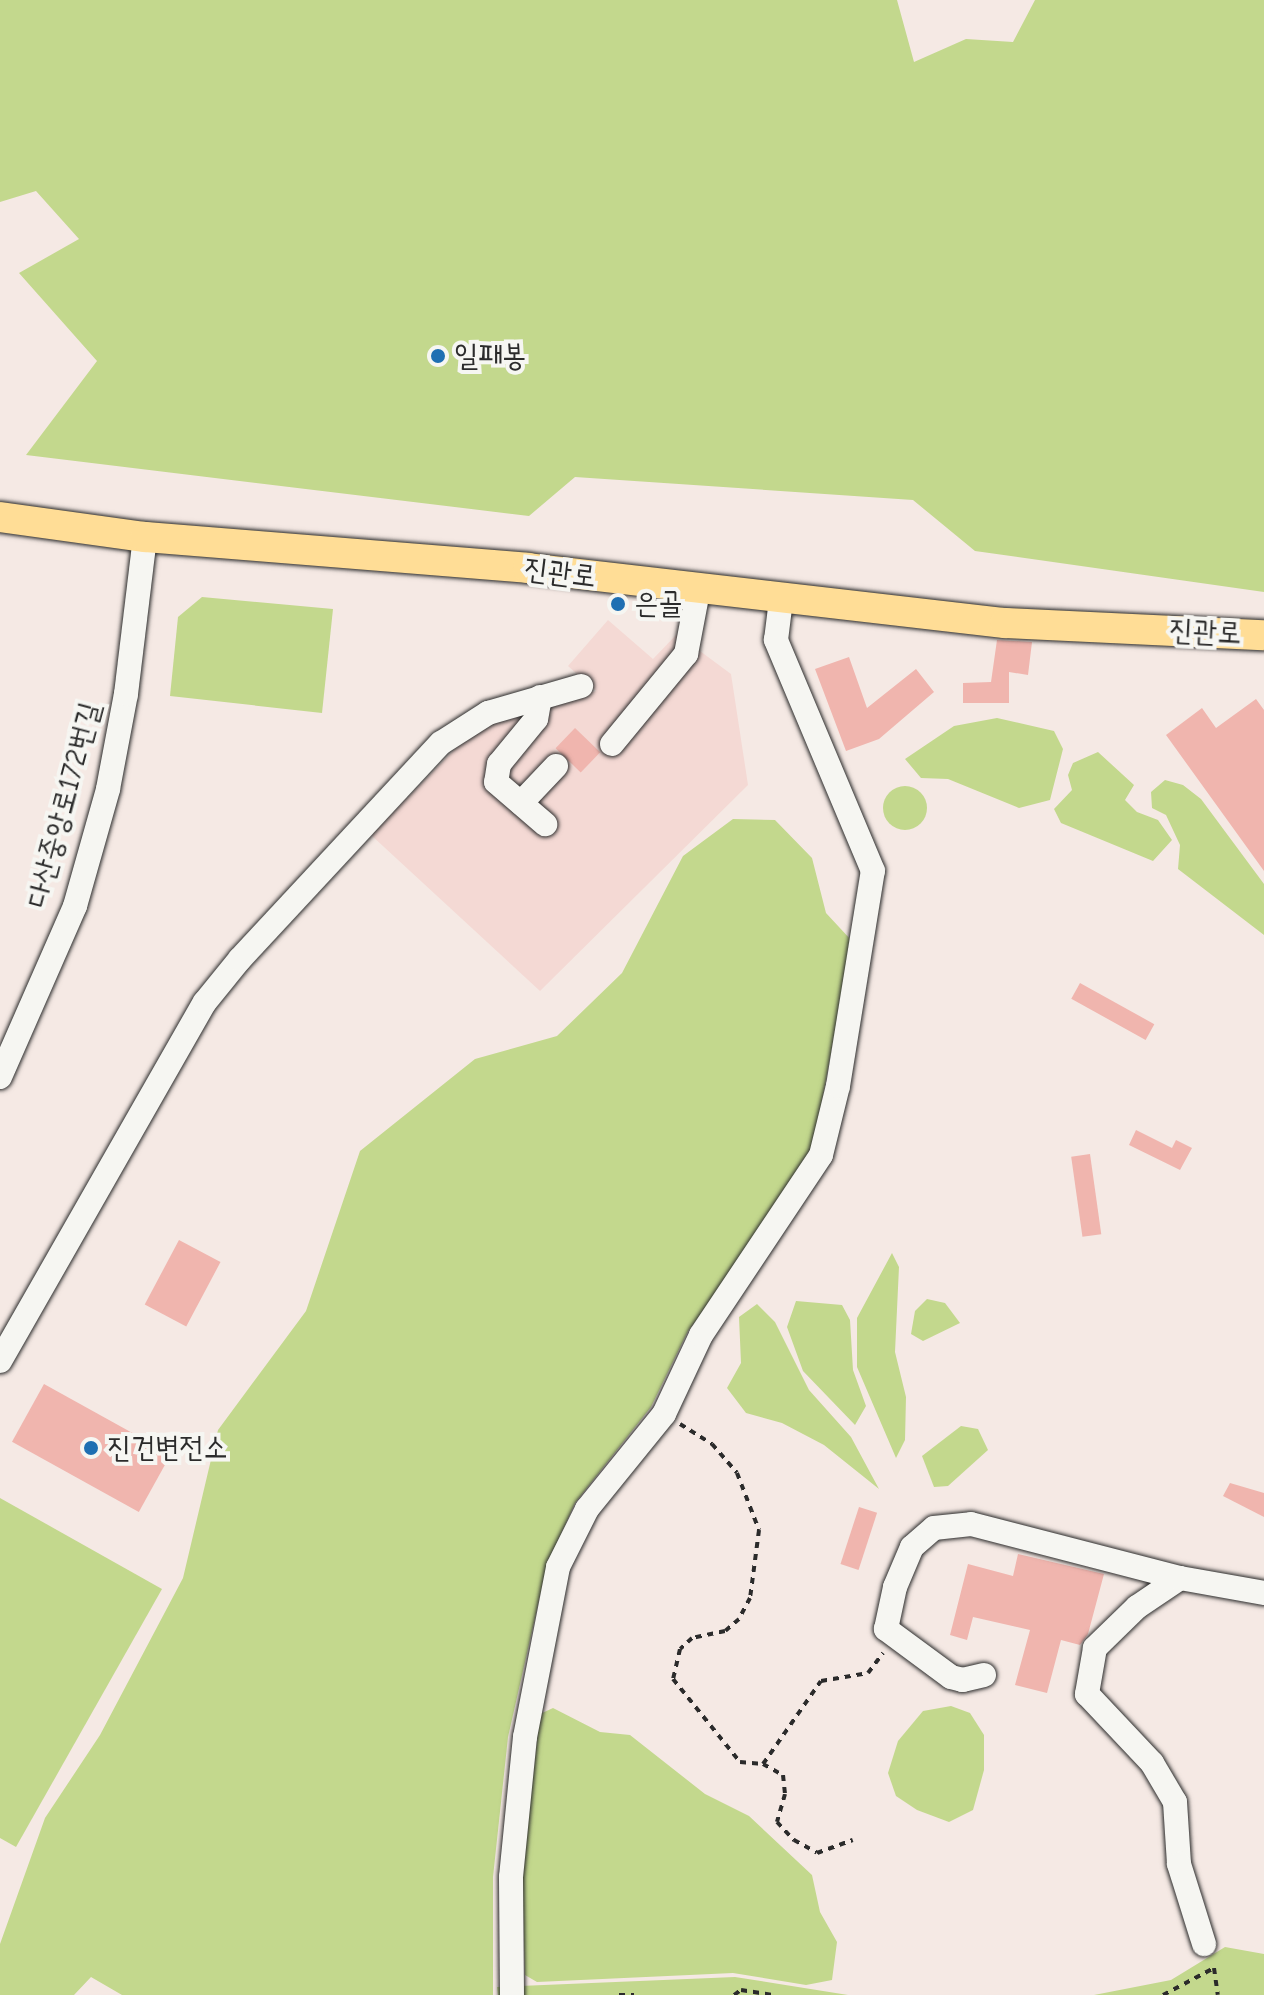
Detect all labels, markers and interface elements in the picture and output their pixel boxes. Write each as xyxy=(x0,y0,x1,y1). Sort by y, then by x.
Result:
place label: 일패봉 xyxy=(454,338,526,374)
marker: 일패봉 xyxy=(429,347,447,365)
street label: 진관로 xyxy=(522,551,598,595)
place label: 은골 xyxy=(634,586,682,622)
marker: 은골 xyxy=(609,595,627,613)
street label: 진관로 xyxy=(1168,612,1242,652)
street label: 다산중앙로172번길 xyxy=(19,699,109,911)
place label: 진건변전소 xyxy=(107,1430,228,1466)
marker: 진건변전소 xyxy=(82,1439,100,1457)

